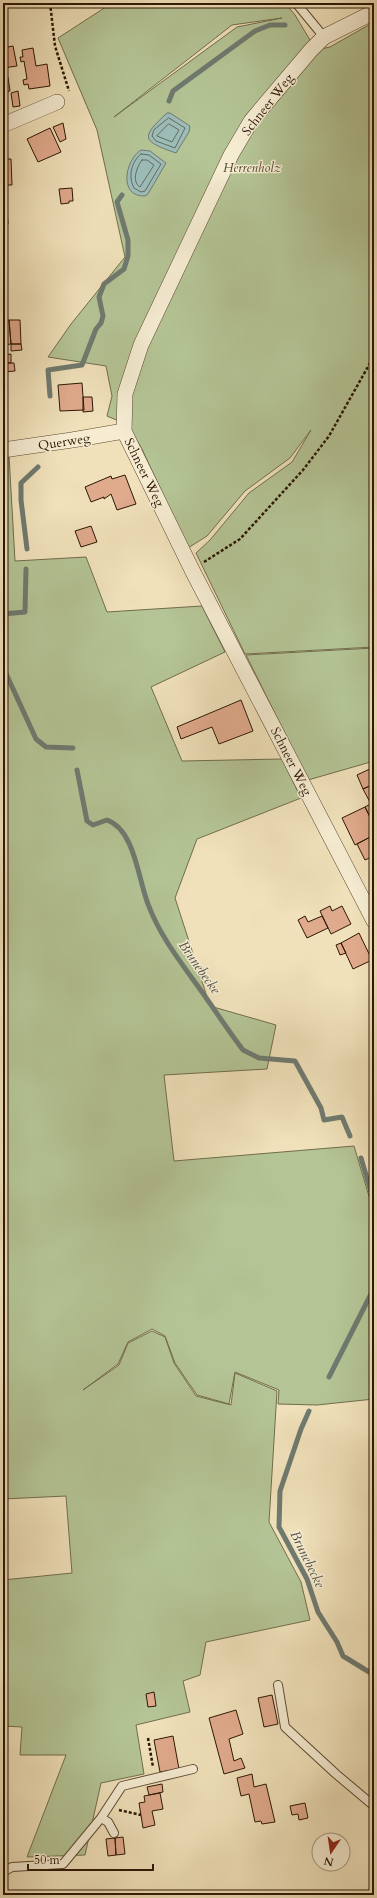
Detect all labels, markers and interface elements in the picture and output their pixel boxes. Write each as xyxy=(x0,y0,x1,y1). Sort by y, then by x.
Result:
street label: Schneer Weg xyxy=(238,69,298,140)
park label: Herrenholz xyxy=(223,159,282,177)
street label: Querweg xyxy=(37,429,92,455)
street label: Schneer Weg xyxy=(120,435,169,511)
street label: Schneer Weg xyxy=(266,724,316,799)
water label: Brunebecke xyxy=(174,937,225,998)
water label: Brunebecke xyxy=(286,1527,330,1592)
north arrow xyxy=(311,1832,351,1872)
scale bar xyxy=(28,1846,153,1872)
text: 50 m xyxy=(34,1852,61,1868)
text: N xyxy=(322,1853,335,1870)

